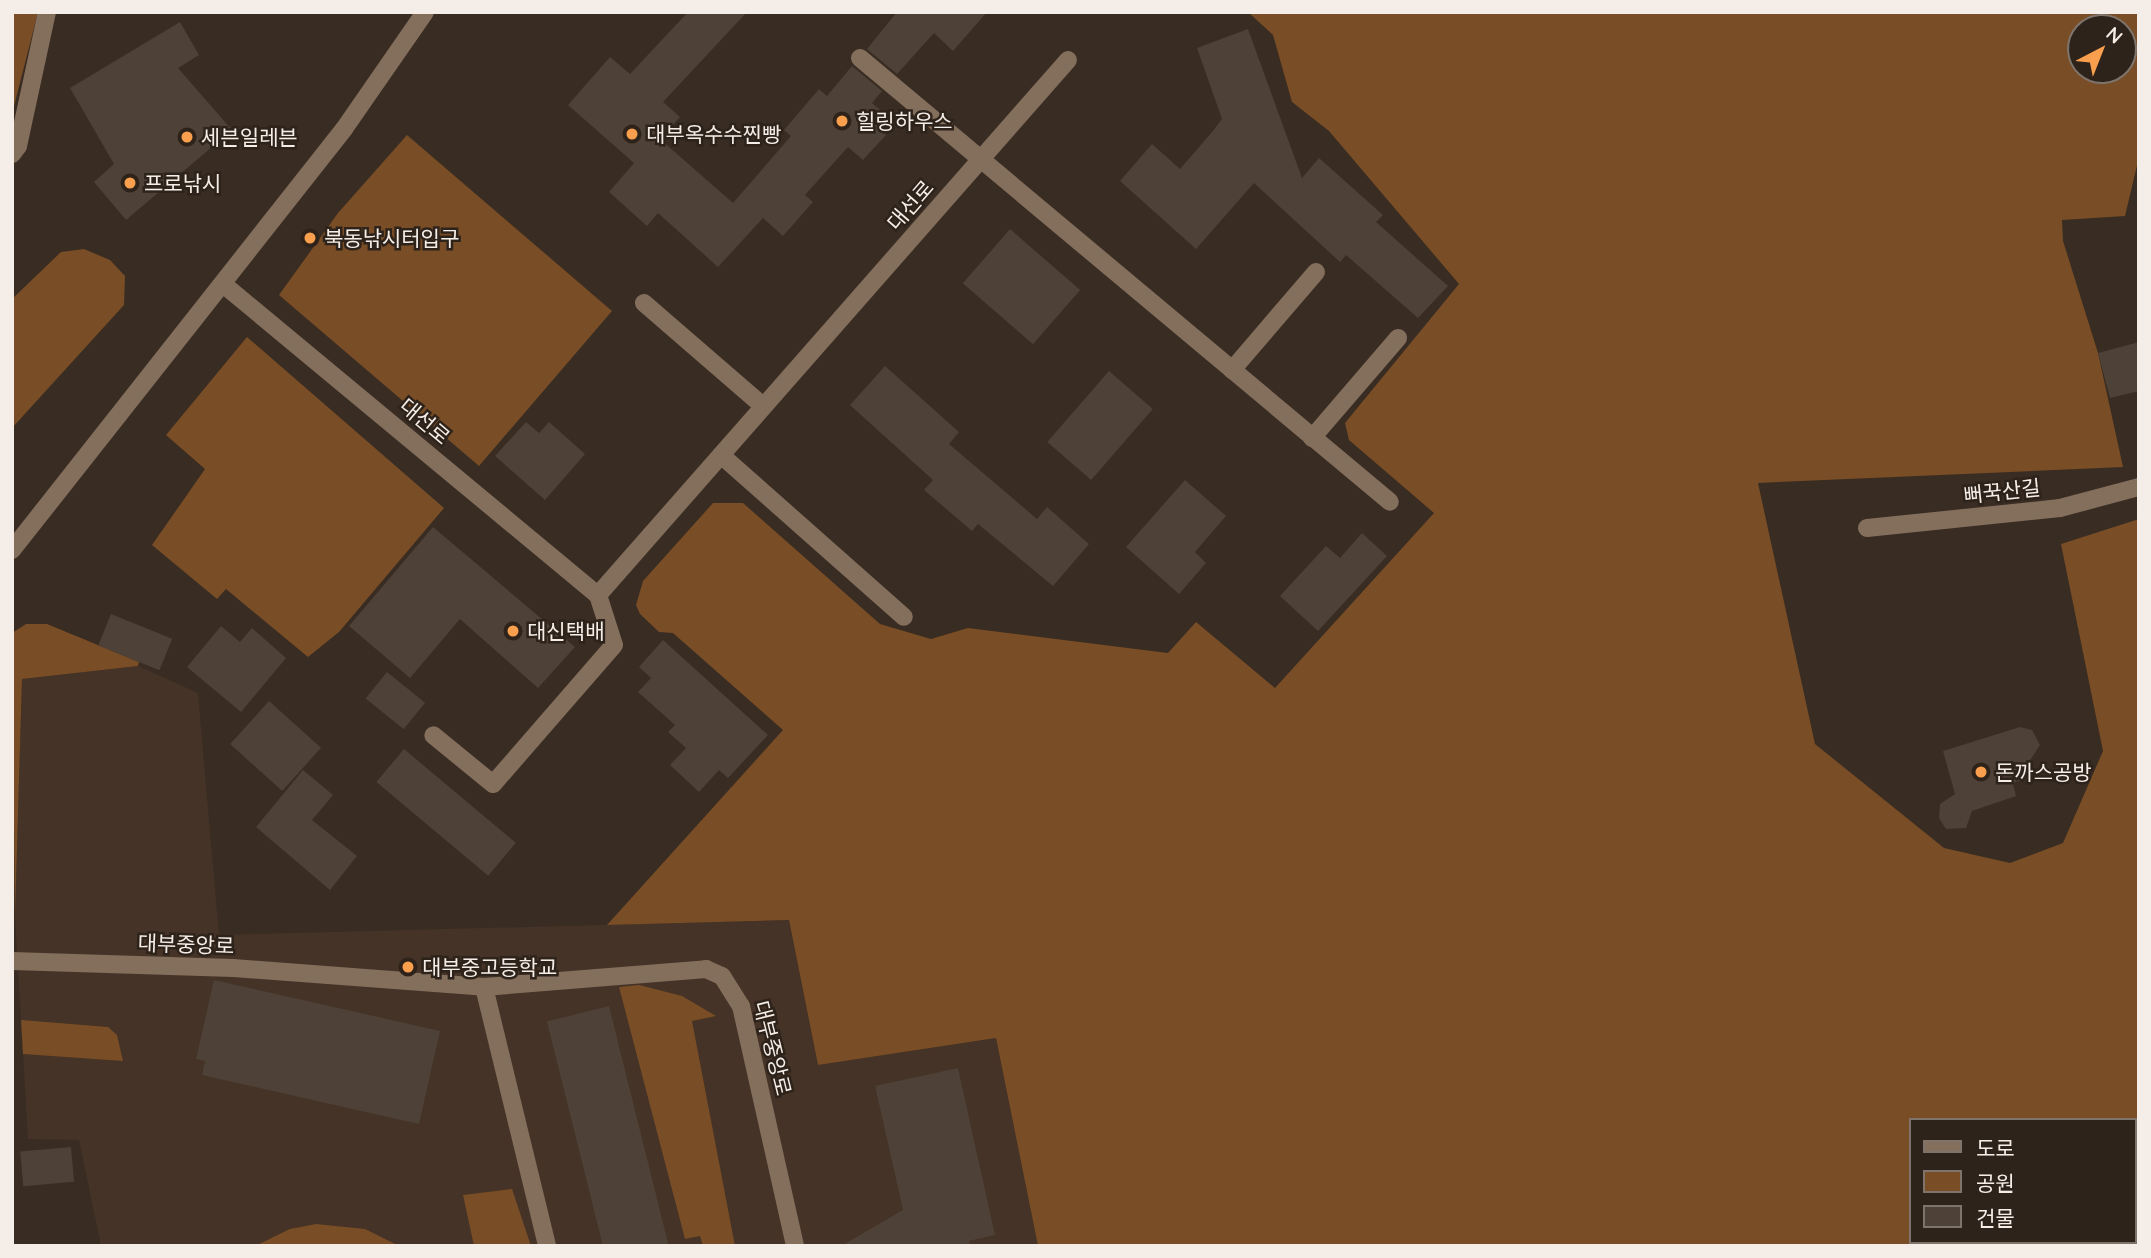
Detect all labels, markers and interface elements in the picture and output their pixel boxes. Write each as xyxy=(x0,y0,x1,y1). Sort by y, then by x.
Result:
north arrow xyxy=(2067,14,2137,84)
text: N xyxy=(2101,21,2128,48)
place label: 힐링하우스 xyxy=(856,108,953,134)
marker: 힐링하우스 xyxy=(834,113,850,129)
place label: 대부옥수수찐빵 xyxy=(646,121,781,147)
place label: 세븐일레븐 xyxy=(201,124,298,150)
marker: 대부옥수수찐빵 xyxy=(624,126,640,142)
marker: 세븐일레븐 xyxy=(179,129,195,145)
place label: 프로낚시 xyxy=(144,170,221,196)
marker: 프로낚시 xyxy=(122,175,138,191)
street label: 대선로 xyxy=(881,175,939,235)
place label: 북동낚시터입구 xyxy=(324,225,459,251)
marker: 북동낚시터입구 xyxy=(302,230,318,246)
street label: 대선로 xyxy=(395,393,455,449)
street label: 뻐꾹산길 xyxy=(1962,474,2042,508)
place label: 대신택배 xyxy=(527,618,604,644)
marker: 대신택배 xyxy=(505,623,521,639)
place label: 돈까스공방 xyxy=(1995,759,2092,785)
marker: 돈까스공방 xyxy=(1973,764,1989,780)
street label: 대부중앙로 xyxy=(137,930,235,958)
place label: 대부중고등학교 xyxy=(422,954,557,980)
marker: 대부중고등학교 xyxy=(400,959,416,975)
street label: 대부중앙로 xyxy=(749,998,797,1098)
legend xyxy=(1910,1118,2137,1244)
text: 도로 xyxy=(1976,1135,2015,1161)
text: 공원 xyxy=(1976,1170,2015,1196)
text: 건물 xyxy=(1976,1205,2015,1231)

